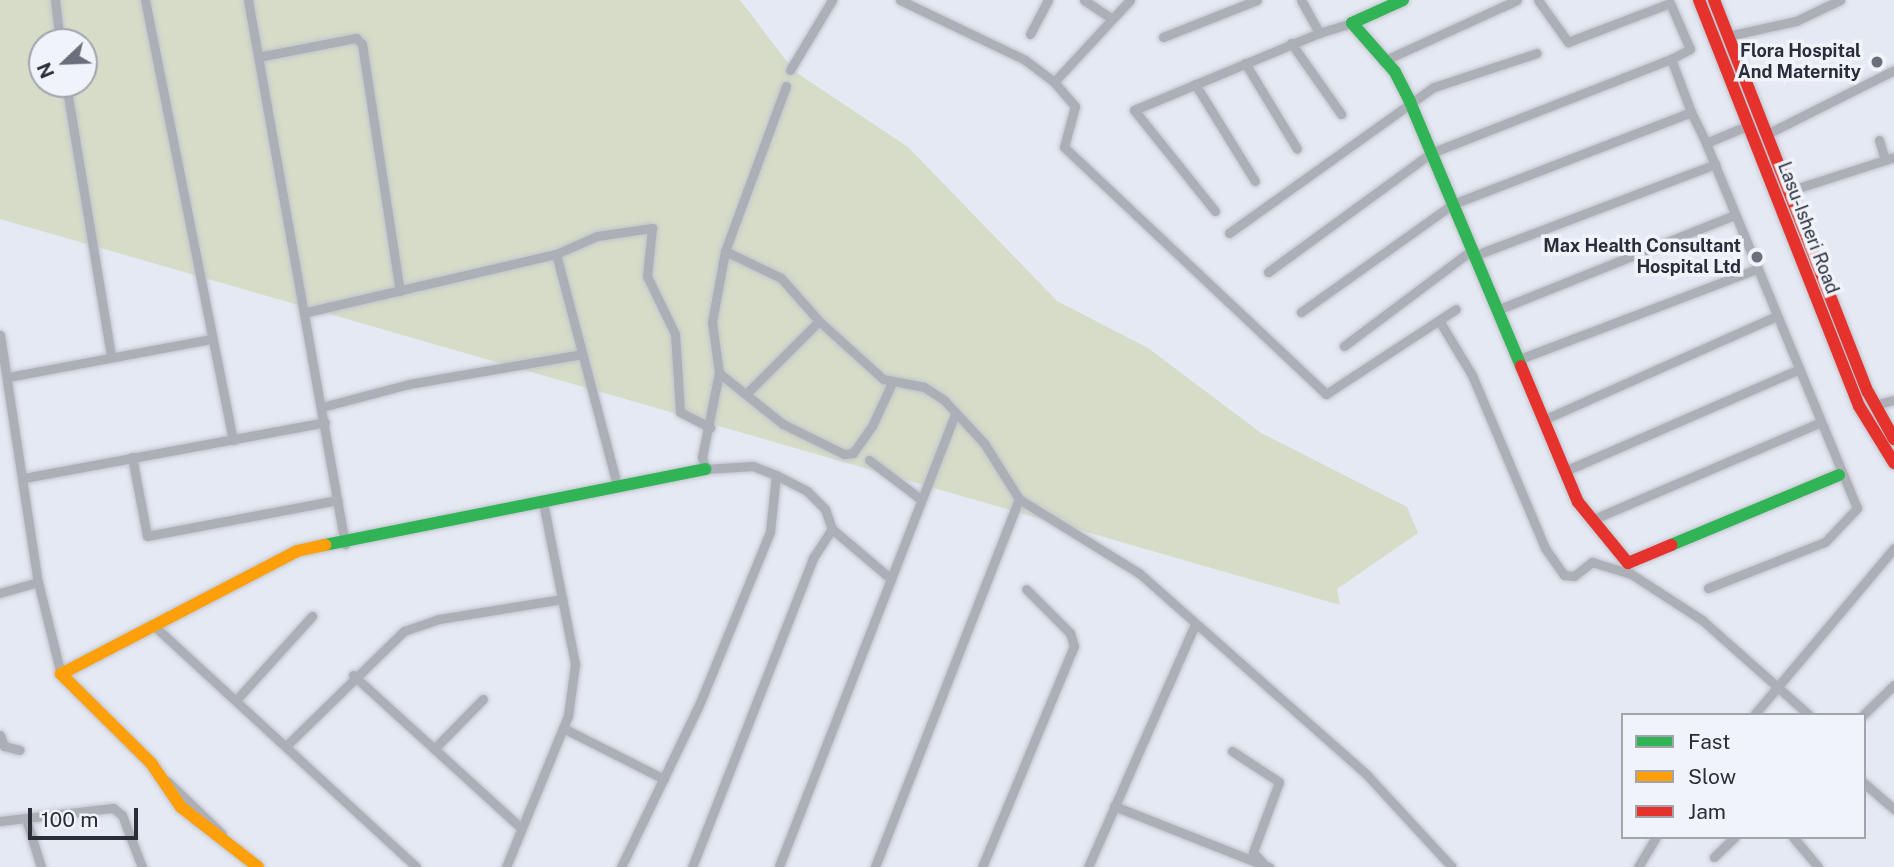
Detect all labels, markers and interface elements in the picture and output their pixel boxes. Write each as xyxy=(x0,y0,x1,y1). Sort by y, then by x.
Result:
north arrow xyxy=(28,28,98,98)
place label: Flora Hospital And Maternity xyxy=(1738,41,1861,84)
marker: Flora Hospital And Maternity xyxy=(1867,52,1887,72)
text: N xyxy=(32,59,59,82)
street label: Lasu-Isheri Road xyxy=(1773,159,1843,297)
place label: Max Health Consultant Hospital Ltd xyxy=(1543,236,1741,278)
marker: Max Health Consultant Hospital Ltd xyxy=(1747,247,1767,267)
legend xyxy=(1621,713,1866,839)
text: Fast xyxy=(1688,729,1730,754)
text: Slow xyxy=(1688,764,1736,789)
scale bar xyxy=(32,794,142,838)
text: Jam xyxy=(1688,799,1726,824)
text: 100 m xyxy=(41,807,98,832)

